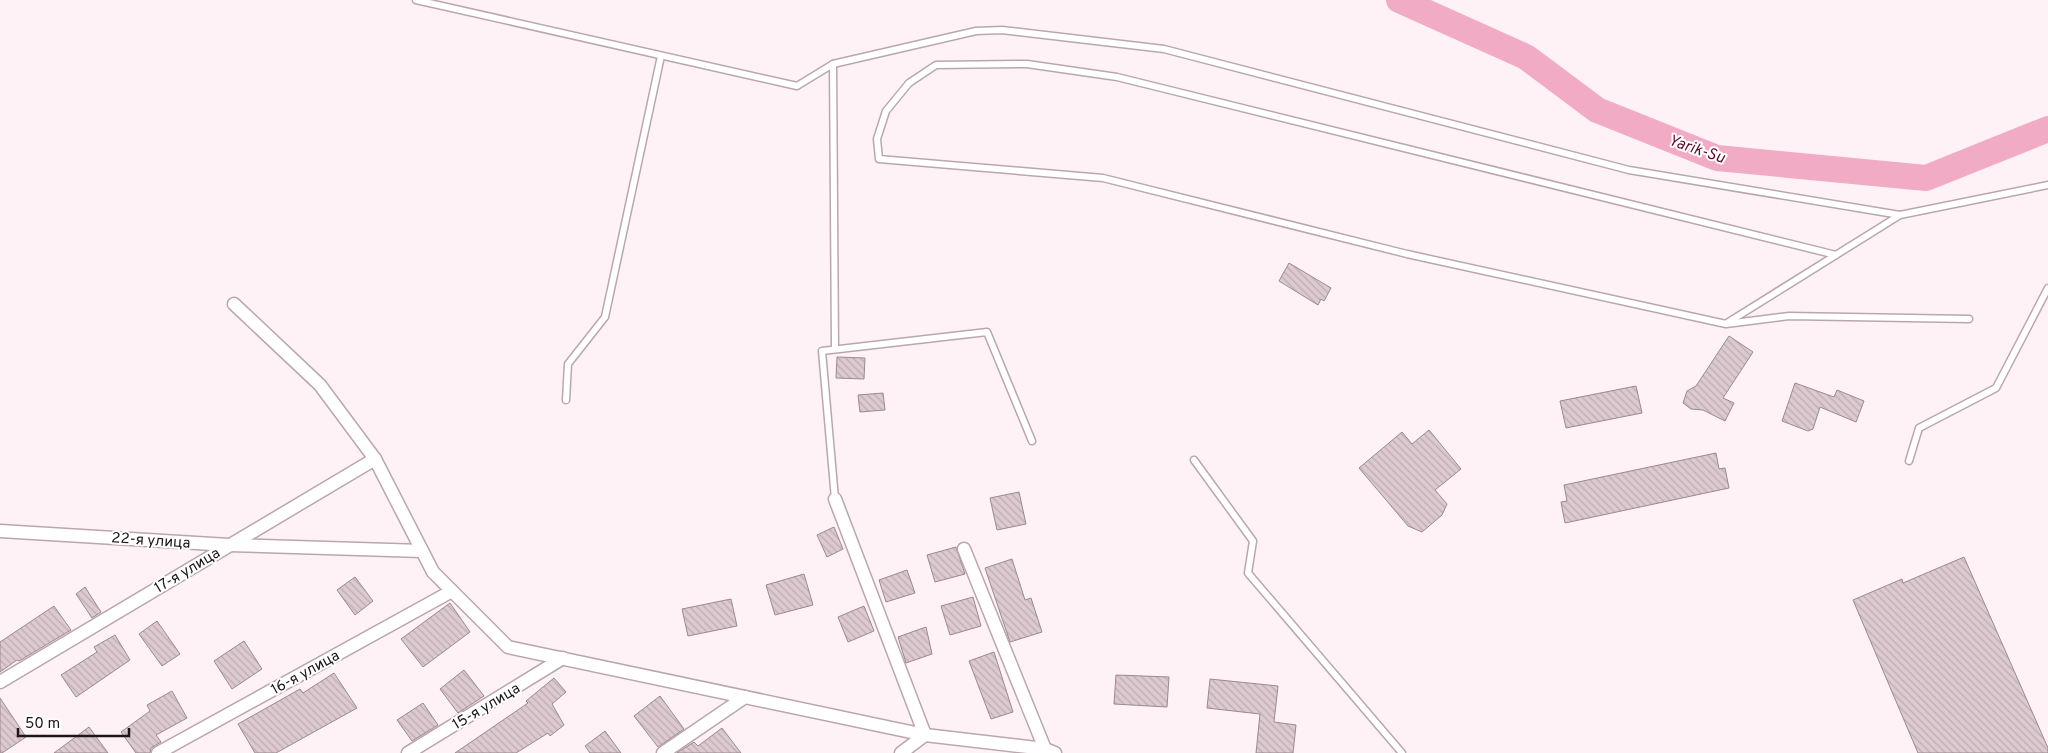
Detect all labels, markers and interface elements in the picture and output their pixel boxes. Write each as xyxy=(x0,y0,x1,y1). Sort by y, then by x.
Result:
water label: Yarik-Su xyxy=(1665,131,1727,169)
street label: 22-я улица xyxy=(111,529,191,554)
street label: 17-я улица xyxy=(151,544,224,598)
street label: 16-я улица xyxy=(268,647,343,700)
street label: 15-я улица xyxy=(449,680,524,735)
scale bar xyxy=(18,706,129,738)
text: 50 m xyxy=(25,715,60,734)

